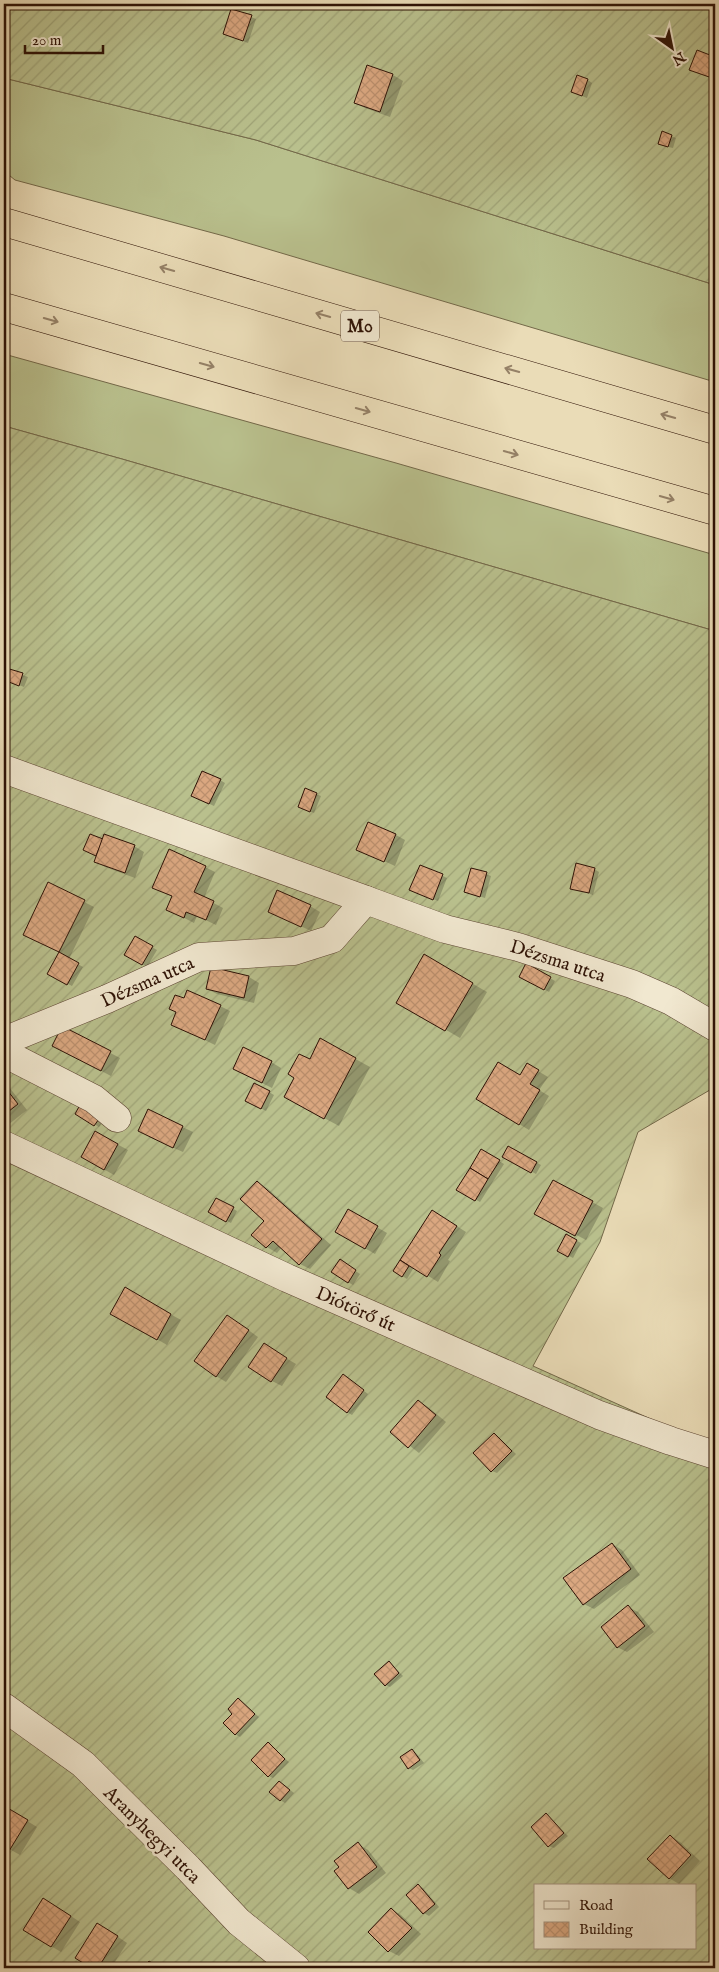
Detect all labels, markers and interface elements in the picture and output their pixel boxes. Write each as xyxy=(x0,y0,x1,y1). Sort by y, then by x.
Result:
scale bar xyxy=(25,22,102,54)
north arrow xyxy=(646,22,696,72)
text: 20 m xyxy=(32,31,62,50)
text: N xyxy=(669,47,689,69)
one-way arrow xyxy=(159,264,175,274)
one-way arrow xyxy=(315,310,331,320)
road number: M0 xyxy=(341,310,379,342)
one-way arrow xyxy=(42,316,58,326)
one-way arrow xyxy=(198,361,214,371)
one-way arrow xyxy=(505,365,521,375)
one-way arrow xyxy=(354,406,370,416)
one-way arrow xyxy=(661,411,677,421)
one-way arrow xyxy=(503,449,519,459)
one-way arrow xyxy=(659,493,675,503)
street label: Dézsma utca xyxy=(506,935,609,989)
street label: Dézsma utca xyxy=(98,951,199,1014)
street label: Diótörő út xyxy=(312,1282,399,1338)
street label: Aranyhegyi utca xyxy=(97,1781,206,1890)
legend xyxy=(534,1884,696,1950)
text: Road xyxy=(579,1896,614,1915)
text: Building xyxy=(579,1920,634,1939)

